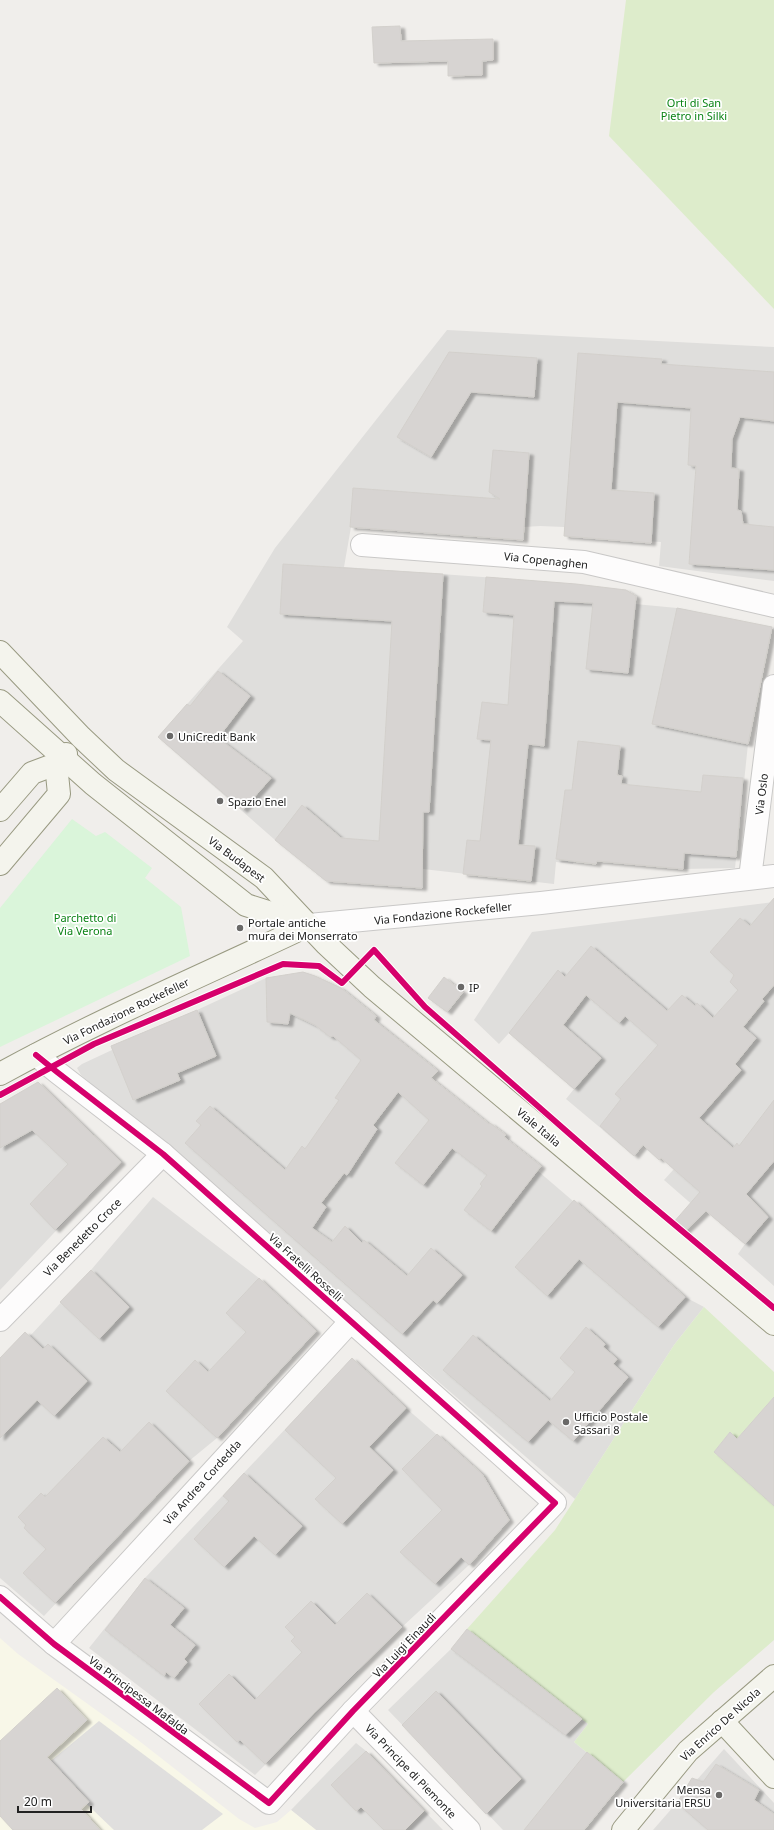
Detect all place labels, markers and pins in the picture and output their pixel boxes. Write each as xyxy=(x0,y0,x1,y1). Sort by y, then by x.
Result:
place label: UniCredit Bank xyxy=(178,729,256,744)
marker: UniCredit Bank xyxy=(165,731,175,741)
place label: Spazio Enel xyxy=(228,794,286,809)
marker: Spazio Enel xyxy=(215,796,225,806)
place label: Portale antiche mura dei Monserrato xyxy=(248,915,358,943)
marker: Portale antiche mura dei Monserrato xyxy=(235,923,245,933)
place label: IP xyxy=(469,980,480,995)
marker: IP xyxy=(456,982,466,992)
place label: Ufficio Postale Sassari 8 xyxy=(574,1409,648,1437)
marker: Ufficio Postale Sassari 8 xyxy=(561,1417,571,1427)
place label: Mensa Universitaria ERSU xyxy=(615,1782,711,1810)
marker: Mensa Universitaria ERSU xyxy=(714,1790,724,1800)

